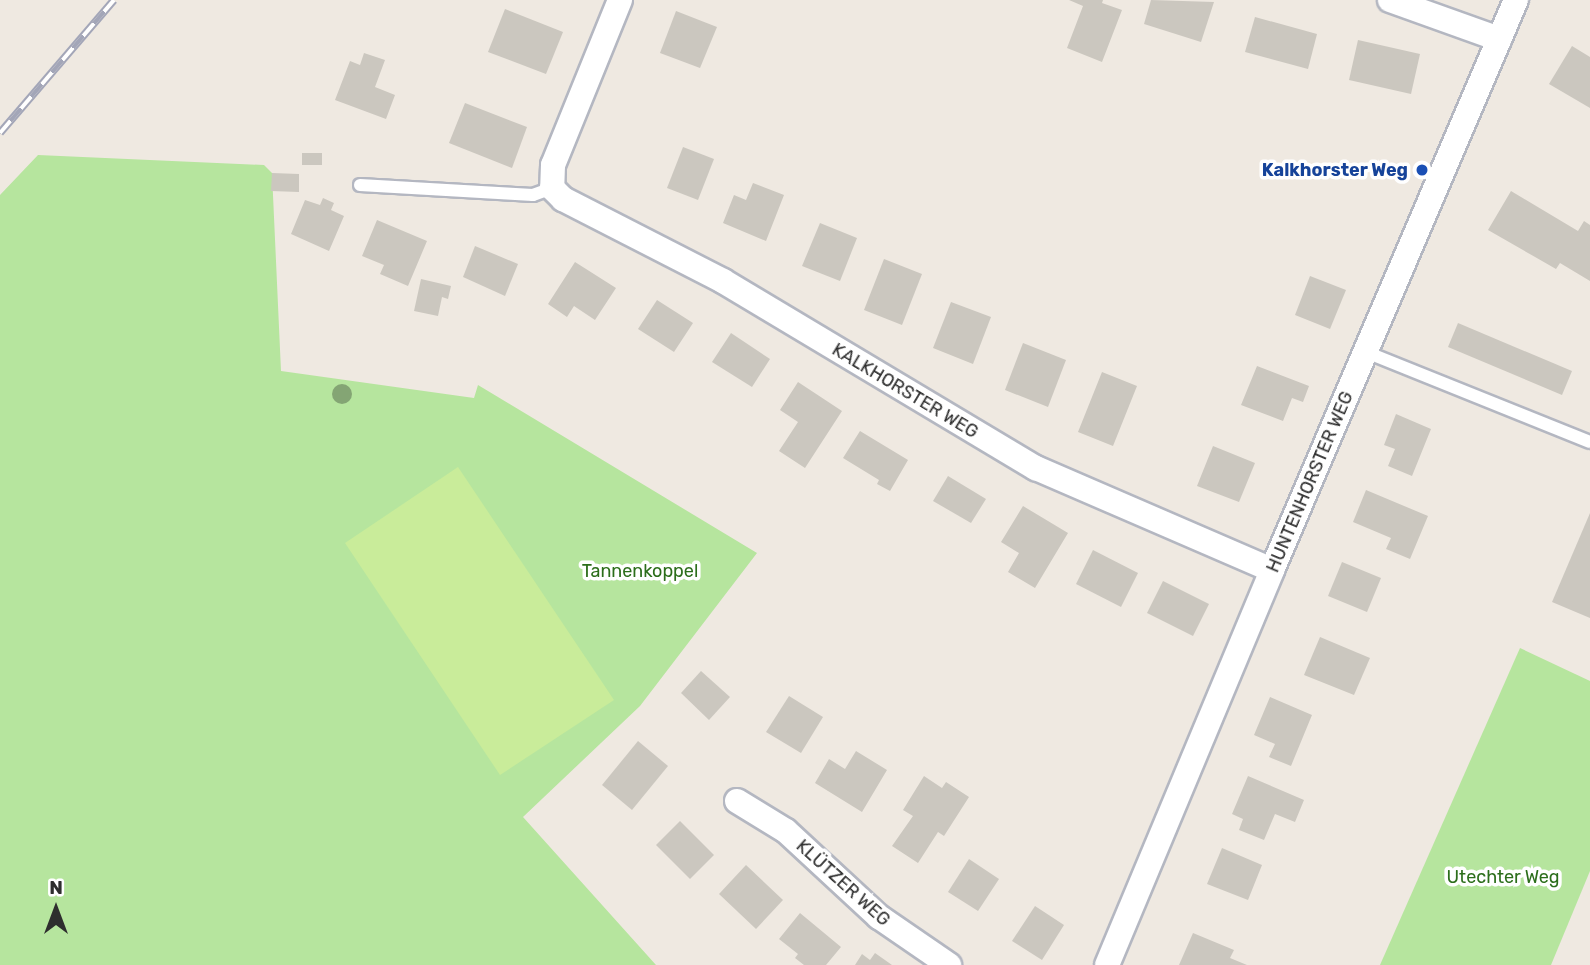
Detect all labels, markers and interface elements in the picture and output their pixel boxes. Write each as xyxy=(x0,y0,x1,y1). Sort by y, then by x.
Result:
place label: Kalkhorster Weg xyxy=(1261,159,1408,181)
marker: Kalkhorster Weg xyxy=(1414,162,1430,178)
street label: KALKHORSTER WEG xyxy=(828,339,982,443)
street label: HUNTENHORSTER WEG xyxy=(1262,388,1358,576)
park label: Tannenkoppel xyxy=(582,560,698,582)
street label: KLÜTZER WEG xyxy=(792,835,894,931)
park label: Utechter Weg xyxy=(1446,866,1560,888)
north arrow xyxy=(21,874,91,944)
text: N xyxy=(49,876,63,899)

